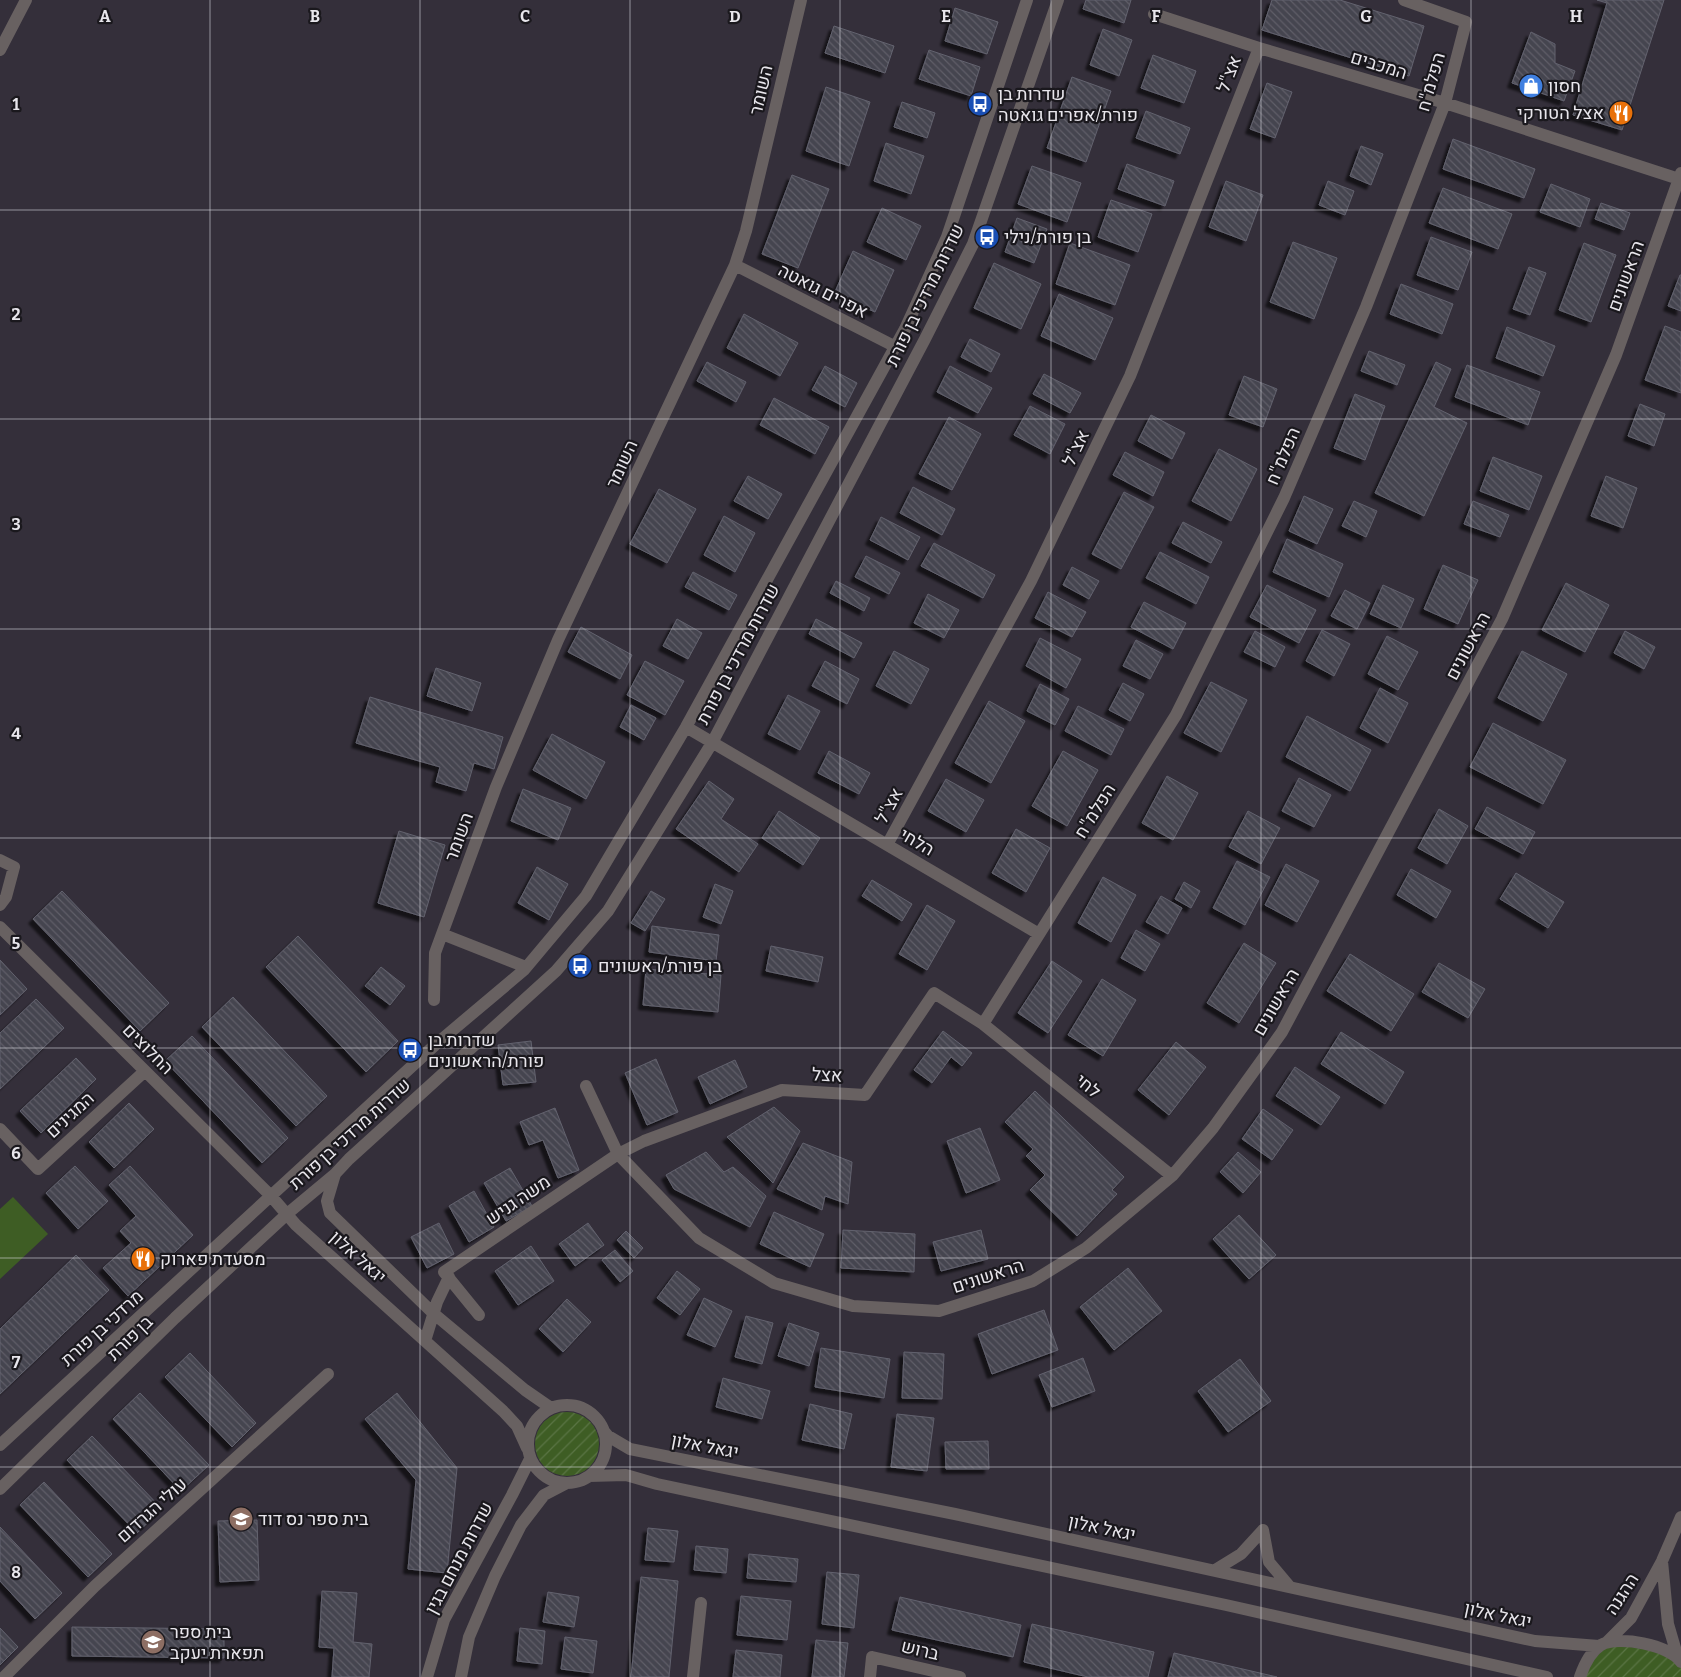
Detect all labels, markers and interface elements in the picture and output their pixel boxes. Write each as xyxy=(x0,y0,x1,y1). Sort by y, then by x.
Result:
text: A xyxy=(99,7,111,26)
text: B xyxy=(310,7,320,26)
text: C xyxy=(520,7,530,26)
text: D xyxy=(729,7,741,26)
text: E xyxy=(941,7,951,26)
text: F xyxy=(1152,7,1161,26)
text: G xyxy=(1360,7,1372,26)
text: H xyxy=(1570,7,1583,26)
street label: המכבים xyxy=(1348,46,1410,84)
street label: הפלמ"ח xyxy=(1412,50,1450,114)
street label: אצ"ל xyxy=(1212,53,1246,95)
street label: השומר xyxy=(745,63,777,117)
shop icon: חסון xyxy=(1518,73,1544,99)
place label: חסון xyxy=(1548,75,1581,97)
place label: שדרות בן פורת/אפרים גואטה xyxy=(998,83,1138,126)
bus stop icon: שדרות בן פורת/אפרים גואטה xyxy=(967,91,993,117)
text: 1 xyxy=(13,95,20,114)
restaurant icon: אצל הטורקי xyxy=(1608,100,1634,126)
place label: אצל הטורקי xyxy=(1517,102,1604,124)
street label: שדרות מרדכי בן פורת xyxy=(881,220,969,370)
bus stop icon: בן פורת/נילי xyxy=(974,224,1000,250)
place label: בן פורת/נילי xyxy=(1004,226,1092,248)
street label: הראשונים xyxy=(1603,237,1649,315)
street label: אפרים גואטה xyxy=(775,259,871,323)
text: 2 xyxy=(11,305,21,324)
street label: הפלמ"ח xyxy=(1261,424,1305,488)
street label: אצ"ל xyxy=(1058,426,1094,470)
street label: השומר xyxy=(601,436,643,492)
text: 3 xyxy=(11,515,21,534)
street label: שדרות מרדכי בן פורת xyxy=(692,580,784,728)
street label: הראשונים xyxy=(1441,608,1495,684)
text: 4 xyxy=(11,724,21,743)
street label: הפלמ"ח xyxy=(1070,780,1120,842)
street label: אצ"ל xyxy=(870,784,908,828)
street label: השומר xyxy=(440,810,478,864)
street label: הלחי xyxy=(896,823,938,861)
text: 5 xyxy=(12,934,21,953)
bus stop icon: בן פורת/ראשונים xyxy=(567,953,593,979)
place label: בן פורת/ראשונים xyxy=(598,955,722,977)
street label: הראשונים xyxy=(1248,964,1304,1040)
street label: החלוצים xyxy=(118,1019,178,1079)
place label: שדרות בן פורת/הראשונים xyxy=(428,1029,544,1072)
bus stop icon: שדרות בן פורת/הראשונים xyxy=(397,1037,423,1063)
street label: אצל xyxy=(811,1063,843,1087)
street label: לחי xyxy=(1071,1069,1105,1103)
street label: שדרות מרדכי בן פורת xyxy=(285,1074,415,1194)
street label: המגינים xyxy=(41,1087,99,1143)
text: 6 xyxy=(11,1144,21,1163)
street label: משה גניש xyxy=(482,1170,554,1230)
street label: יגאל אלון xyxy=(325,1226,391,1288)
restaurant icon: מסעדת פארוק xyxy=(130,1246,156,1272)
place label: מסעדת פארוק xyxy=(160,1248,266,1270)
street label: הראשונים xyxy=(949,1254,1027,1298)
street label: מרדכי בן פורת xyxy=(56,1285,148,1371)
street label: בן פורת xyxy=(103,1311,157,1365)
text: 7 xyxy=(12,1353,21,1372)
street label: יגאל אלון xyxy=(669,1429,741,1463)
street label: עולי הגרדום xyxy=(112,1473,192,1547)
street label: שדרות מנחם בגין xyxy=(420,1498,498,1618)
school or university icon: בית ספר נס דוד xyxy=(228,1506,254,1532)
place label: בית ספר נס דוד xyxy=(258,1508,369,1530)
street label: יגאל אלון xyxy=(1066,1510,1138,1546)
text: 8 xyxy=(11,1563,21,1582)
street label: ההגנה xyxy=(1600,1569,1644,1619)
street label: יגאל אלון xyxy=(1462,1597,1534,1633)
place label: בית ספר תפארת יעקב xyxy=(170,1621,264,1664)
school or university icon: בית ספר תפארת יעקב xyxy=(140,1629,166,1655)
street label: ברוש xyxy=(899,1635,941,1665)

